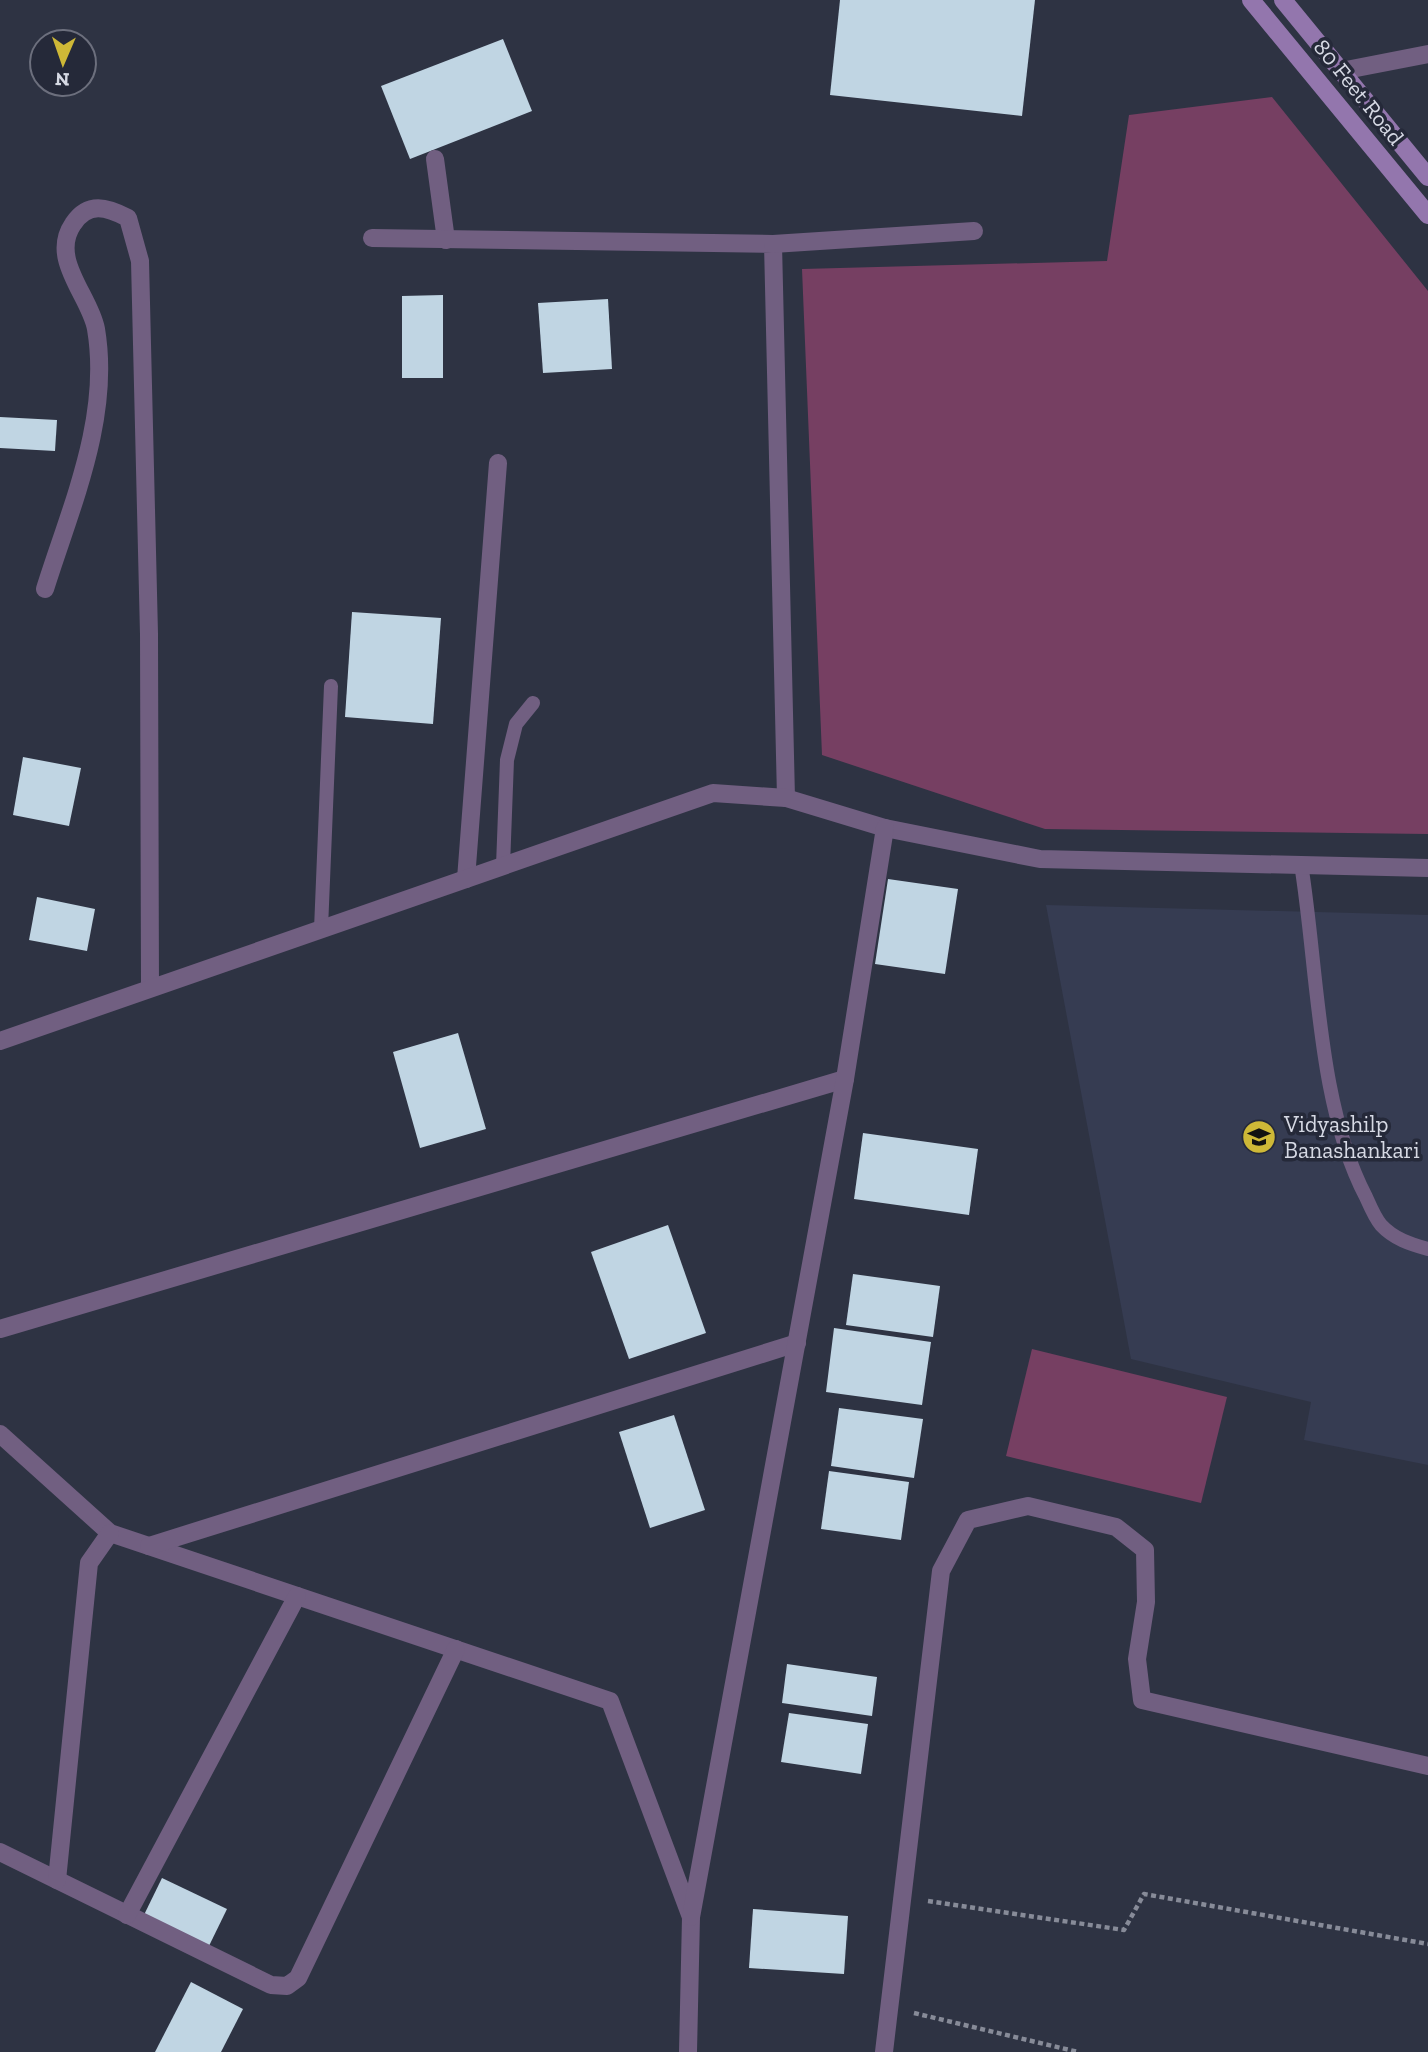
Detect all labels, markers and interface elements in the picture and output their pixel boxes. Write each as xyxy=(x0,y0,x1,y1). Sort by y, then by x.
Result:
north arrow xyxy=(28,28,98,98)
street label: 80 Feet Road xyxy=(1308,33,1410,151)
text: N xyxy=(55,68,70,91)
place label: Vidyashilp Banashankari xyxy=(1283,1110,1420,1164)
school or university icon: Vidyashilp Banashankari xyxy=(1240,1118,1278,1156)

